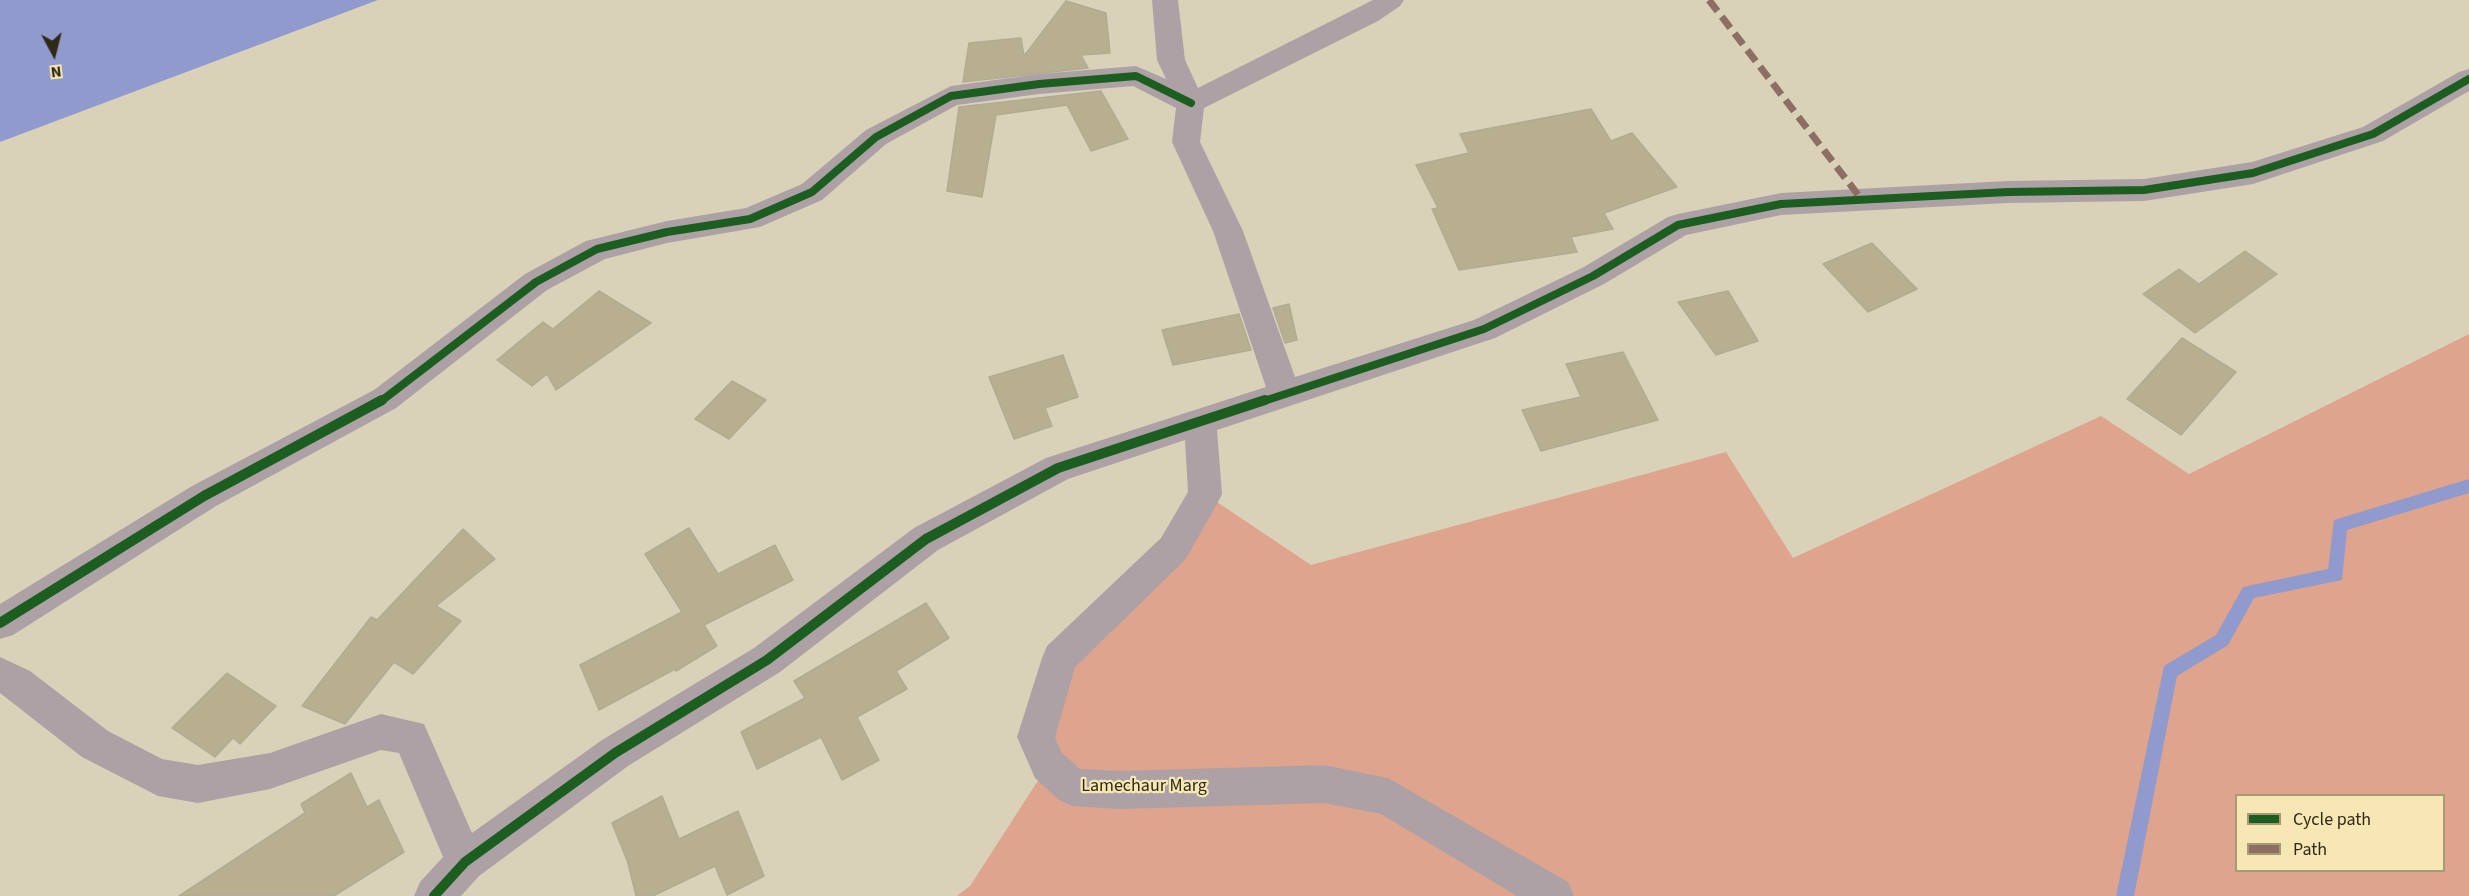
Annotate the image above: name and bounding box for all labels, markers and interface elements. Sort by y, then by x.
north arrow [24,24,84,84]
text: N [50,60,63,83]
street label: Lamechaur Marg [1081,776,1207,798]
legend [2235,794,2445,872]
text: Cycle path [2293,807,2371,832]
text: Path [2293,837,2327,862]

